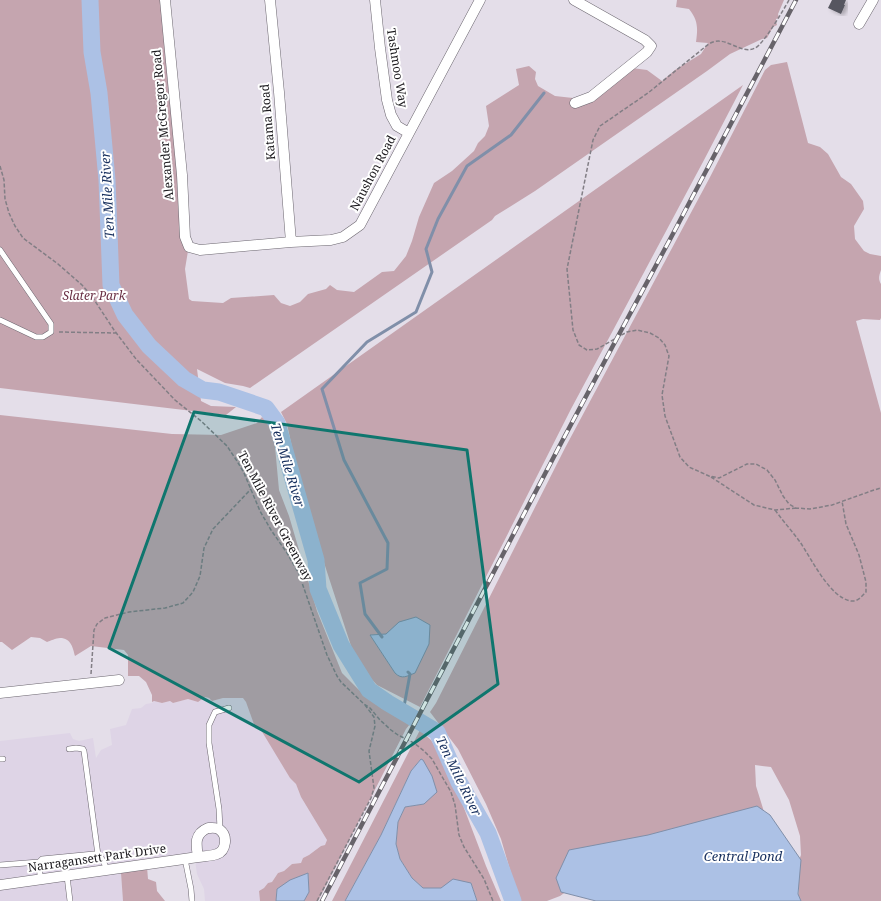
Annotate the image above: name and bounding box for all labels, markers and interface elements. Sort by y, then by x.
street label: Tashmoo Way [383,27,412,109]
street label: Alexander McGregor Road [147,48,178,201]
street label: Katama Road [256,83,279,161]
street label: Naushon Road [346,131,400,214]
water label: Ten Mile River [96,150,118,239]
park label: Slater Park [62,287,127,304]
water label: Ten Mile River [267,421,310,510]
street label: Ten Mile River Greenway [234,448,317,584]
water label: Ten Mile River [432,733,487,820]
street label: Narragansett Park Drive [27,839,167,876]
water label: Central Pond [704,847,783,865]

